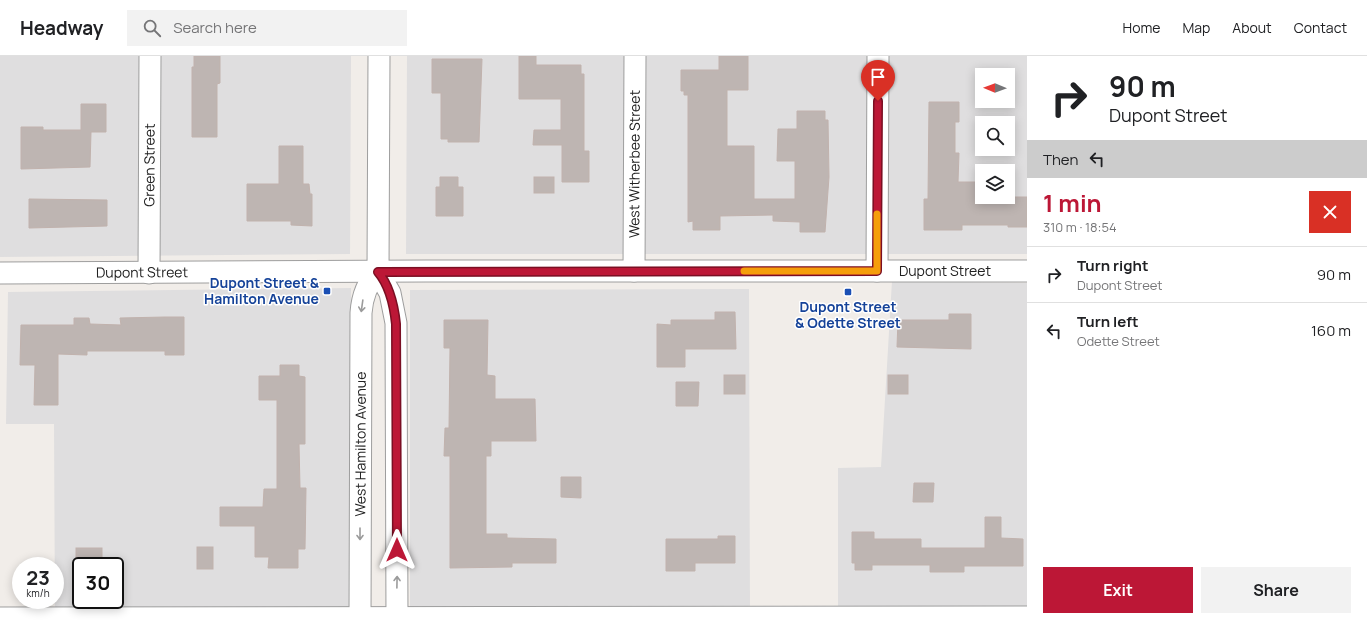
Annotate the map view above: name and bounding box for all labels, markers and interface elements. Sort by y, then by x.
search box [127,10,407,46]
text: Headway [20,15,103,41]
icon: search [141,17,163,39]
text: Search here [173,17,257,38]
text: Home [1123,18,1160,37]
text: Map [1182,18,1210,37]
text: About [1232,18,1272,37]
text: Contact [1294,18,1347,37]
pin [861,60,895,101]
icon: arrive [867,66,889,88]
text: 90 m [1109,67,1176,105]
north arrow [975,68,1015,108]
map controls [975,68,1015,204]
icon: right [1043,72,1095,124]
street label: West Witherbee Street [624,89,644,238]
text: Dupont Street [1109,103,1227,127]
button: search [975,116,1015,156]
street label: Green Street [139,123,159,207]
icon: left [1086,148,1108,170]
text: Then [1043,149,1078,170]
button: layers [975,164,1015,204]
text: 1 min [1043,186,1102,219]
button: close [1309,191,1351,233]
text: 310 m · 18:54 [1043,218,1117,236]
text: Turn right [1077,255,1148,276]
street label: Dupont Street [899,261,991,280]
street label: Dupont Street [96,262,189,282]
icon: right [1043,264,1065,286]
text: 90 m [1317,264,1351,285]
place label: Dupont Street & Hamilton Avenue [204,273,320,308]
text: Dupont Street [1077,276,1163,294]
marker: Dupont Street & Hamilton Avenue [322,286,332,296]
marker: Dupont Street & Odette Street [843,287,853,297]
place label: Dupont Street & Odette Street [795,297,901,332]
one-way arrow [358,299,366,312]
text: Turn left [1077,311,1139,332]
icon: left [1043,320,1065,342]
text: 160 m [1311,320,1351,341]
text: Odette Street [1077,332,1160,350]
street label: West Hamilton Avenue [350,372,370,516]
one-way arrow [356,527,364,540]
position arrow [376,529,418,571]
speed limit sign: 30 [72,557,124,609]
text: 23 [26,564,50,591]
button: Exit [1043,567,1193,613]
button: Share [1201,567,1351,613]
one-way arrow [393,576,401,589]
text: km/h [26,586,50,600]

